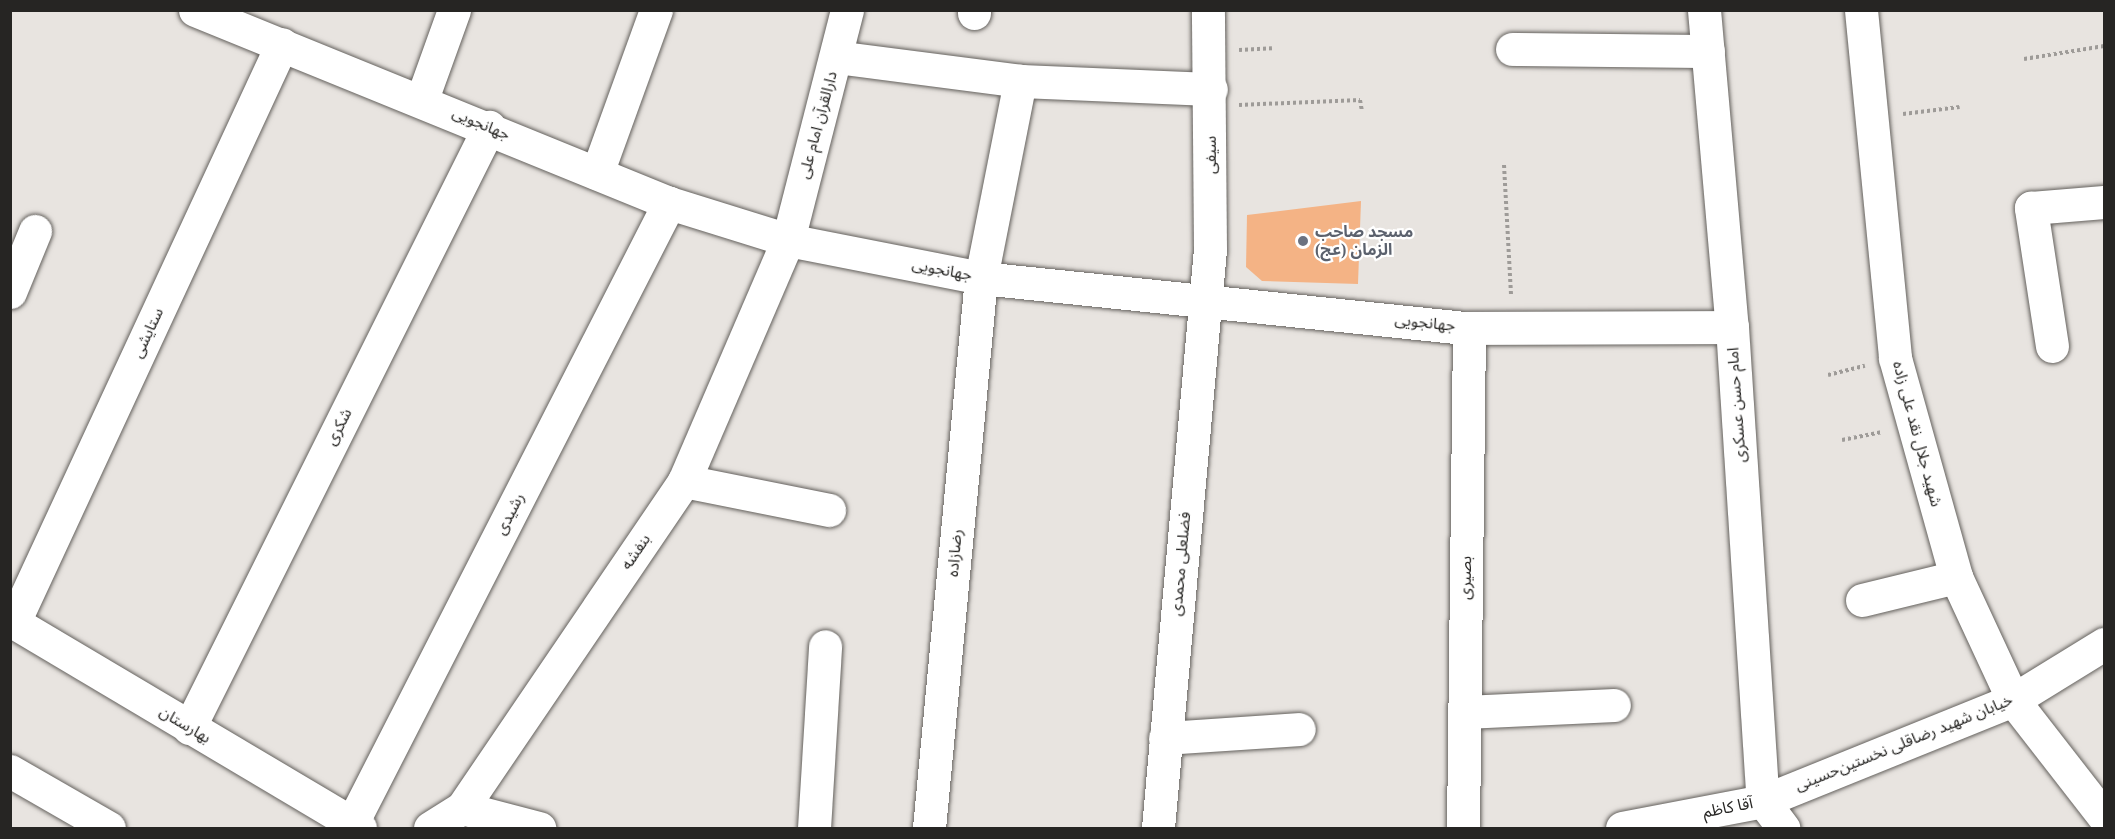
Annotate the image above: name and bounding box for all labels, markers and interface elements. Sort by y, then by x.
street label: دارالقرآن امام علی [794,69,842,181]
street label: جهانجویی [449,103,513,145]
street label: سیفی [1201,136,1221,174]
place label: مسجد صاحب الزمان (عج) [1315,222,1413,260]
marker: مسجد صاحب الزمان (عج) [1296,234,1310,248]
street label: جهانجویی [910,255,974,285]
street label: ستایشی [128,305,168,361]
street label: جهانجویی [1394,310,1456,336]
street label: امام حسن عسکری [1723,347,1751,463]
street label: شهید جلال نقد علی زاده [1888,359,1946,509]
street label: شکری [322,405,356,449]
street label: رشیدی [491,490,529,538]
street label: فضلعلی محمدی [1167,511,1195,617]
street label: رضازاده [943,528,967,578]
street label: بنفشه [617,530,655,574]
street label: بصیری [1456,556,1476,600]
street label: خیابان شهید رضاقلی نخستین‌حسینی [1792,690,2016,796]
street label: بهارستان [156,702,214,748]
street label: آقا کاظم [1701,794,1755,822]

